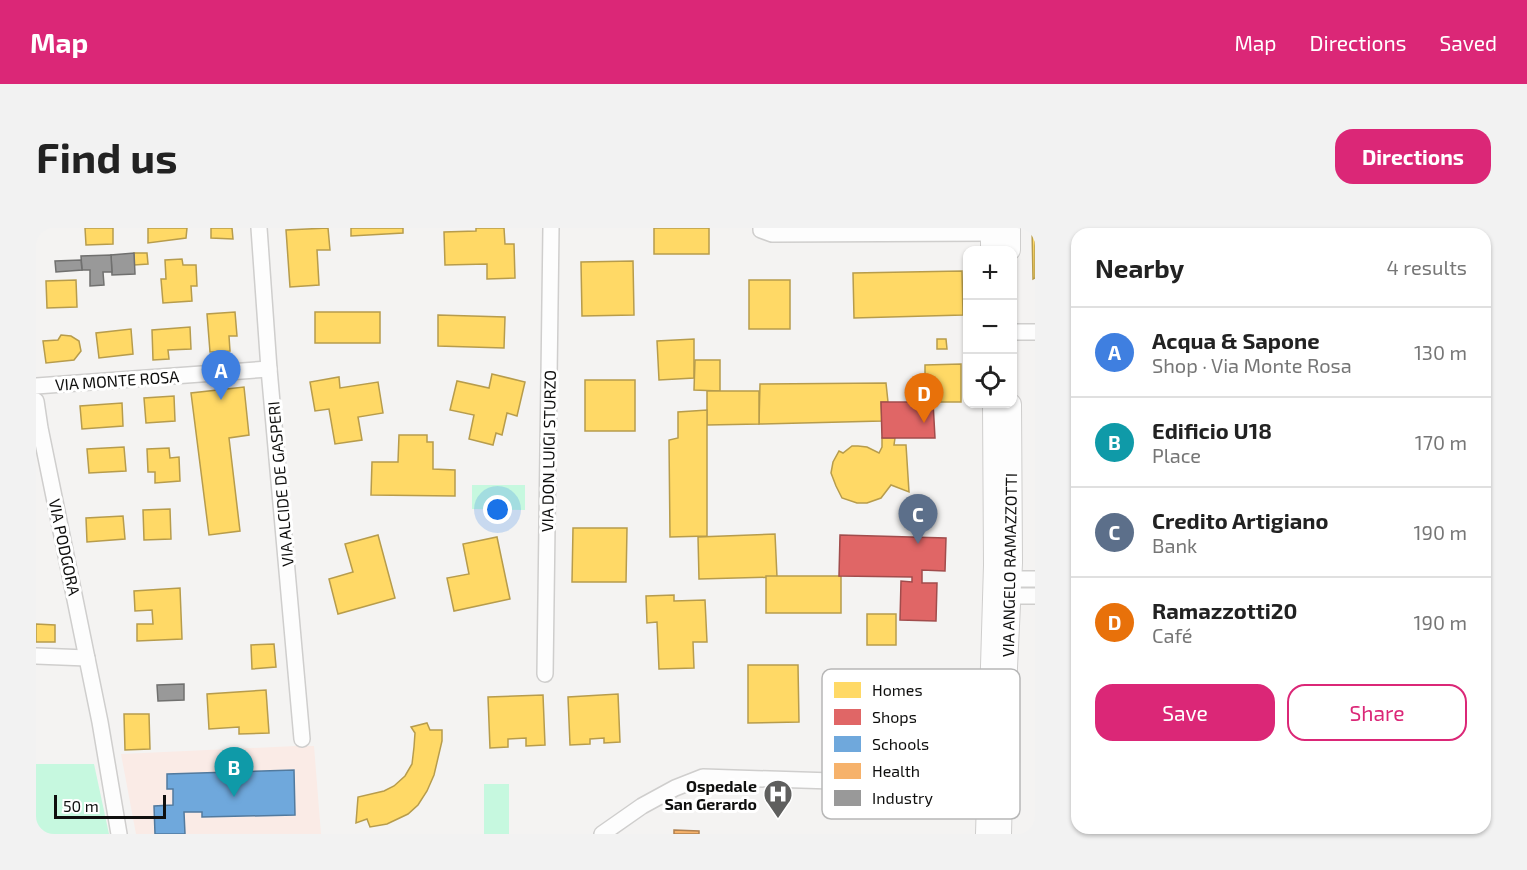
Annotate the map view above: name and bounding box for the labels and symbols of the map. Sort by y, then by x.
pin: A [202,350,240,400]
street label: VIA MONTE ROSA [54,366,180,394]
street label: VIA DON LUIGI STURZO [537,370,559,532]
pin: D [904,374,944,423]
street label: VIA ALCIDE DE GASPERI [263,401,297,567]
street label: VIA ANGELO RAMAZZOTTI [998,473,1020,657]
pin: C [898,494,938,544]
your location [483,495,512,524]
street label: VIA PODGORA [45,497,85,597]
legend [822,669,1020,819]
text: Homes [872,680,923,699]
text: Shops [872,707,917,726]
text: Schools [872,734,929,753]
pin: B [214,748,254,797]
text: Health [872,761,920,780]
place label: Ospedale San Gerardo [664,776,757,813]
hospital icon: Ospedale San Gerardo [762,778,794,820]
text: Industry [872,788,933,807]
scale bar [54,792,166,820]

